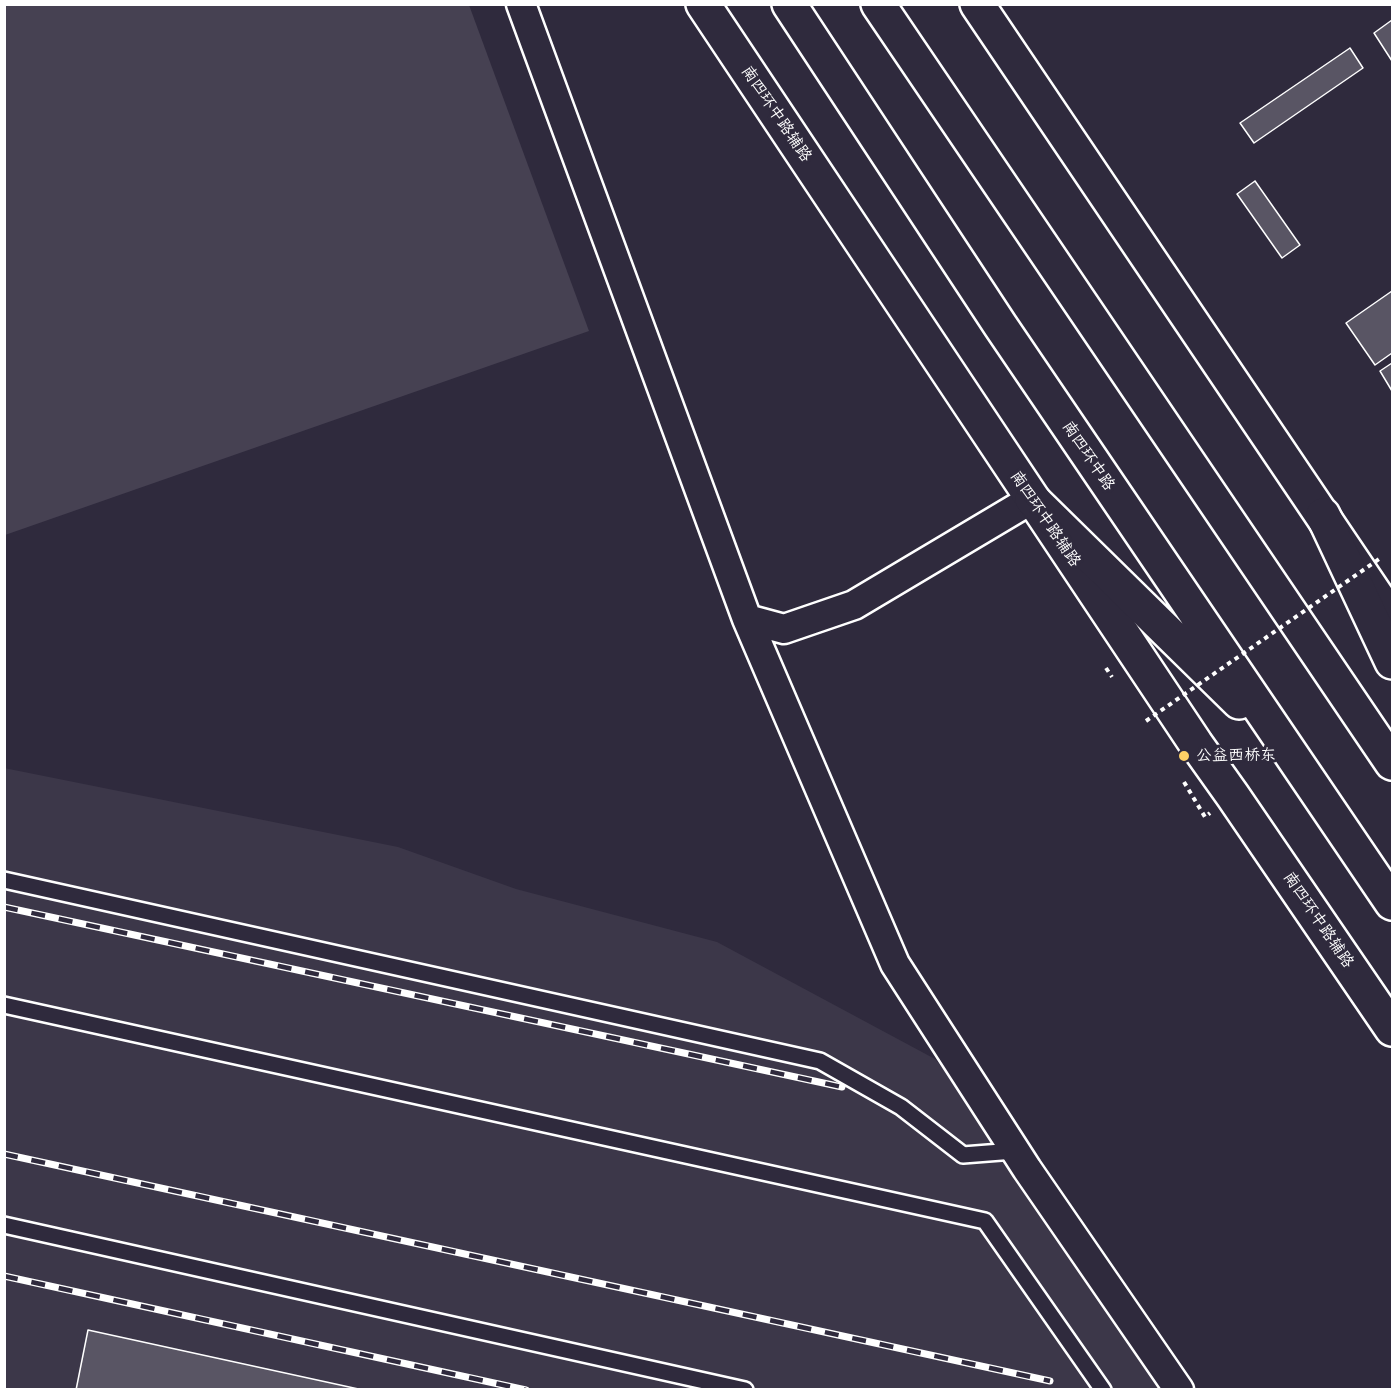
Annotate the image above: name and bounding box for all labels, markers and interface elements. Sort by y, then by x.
street label: 南四环中路辅路 [737,62,815,166]
street label: 南四环中路 [1058,417,1118,495]
street label: 南四环中路辅路 [1006,467,1084,571]
place label: 公益西桥东 [1196,746,1276,766]
marker: 公益西桥东 [1177,749,1191,763]
street label: 南四环中路辅路 [1279,868,1357,972]

